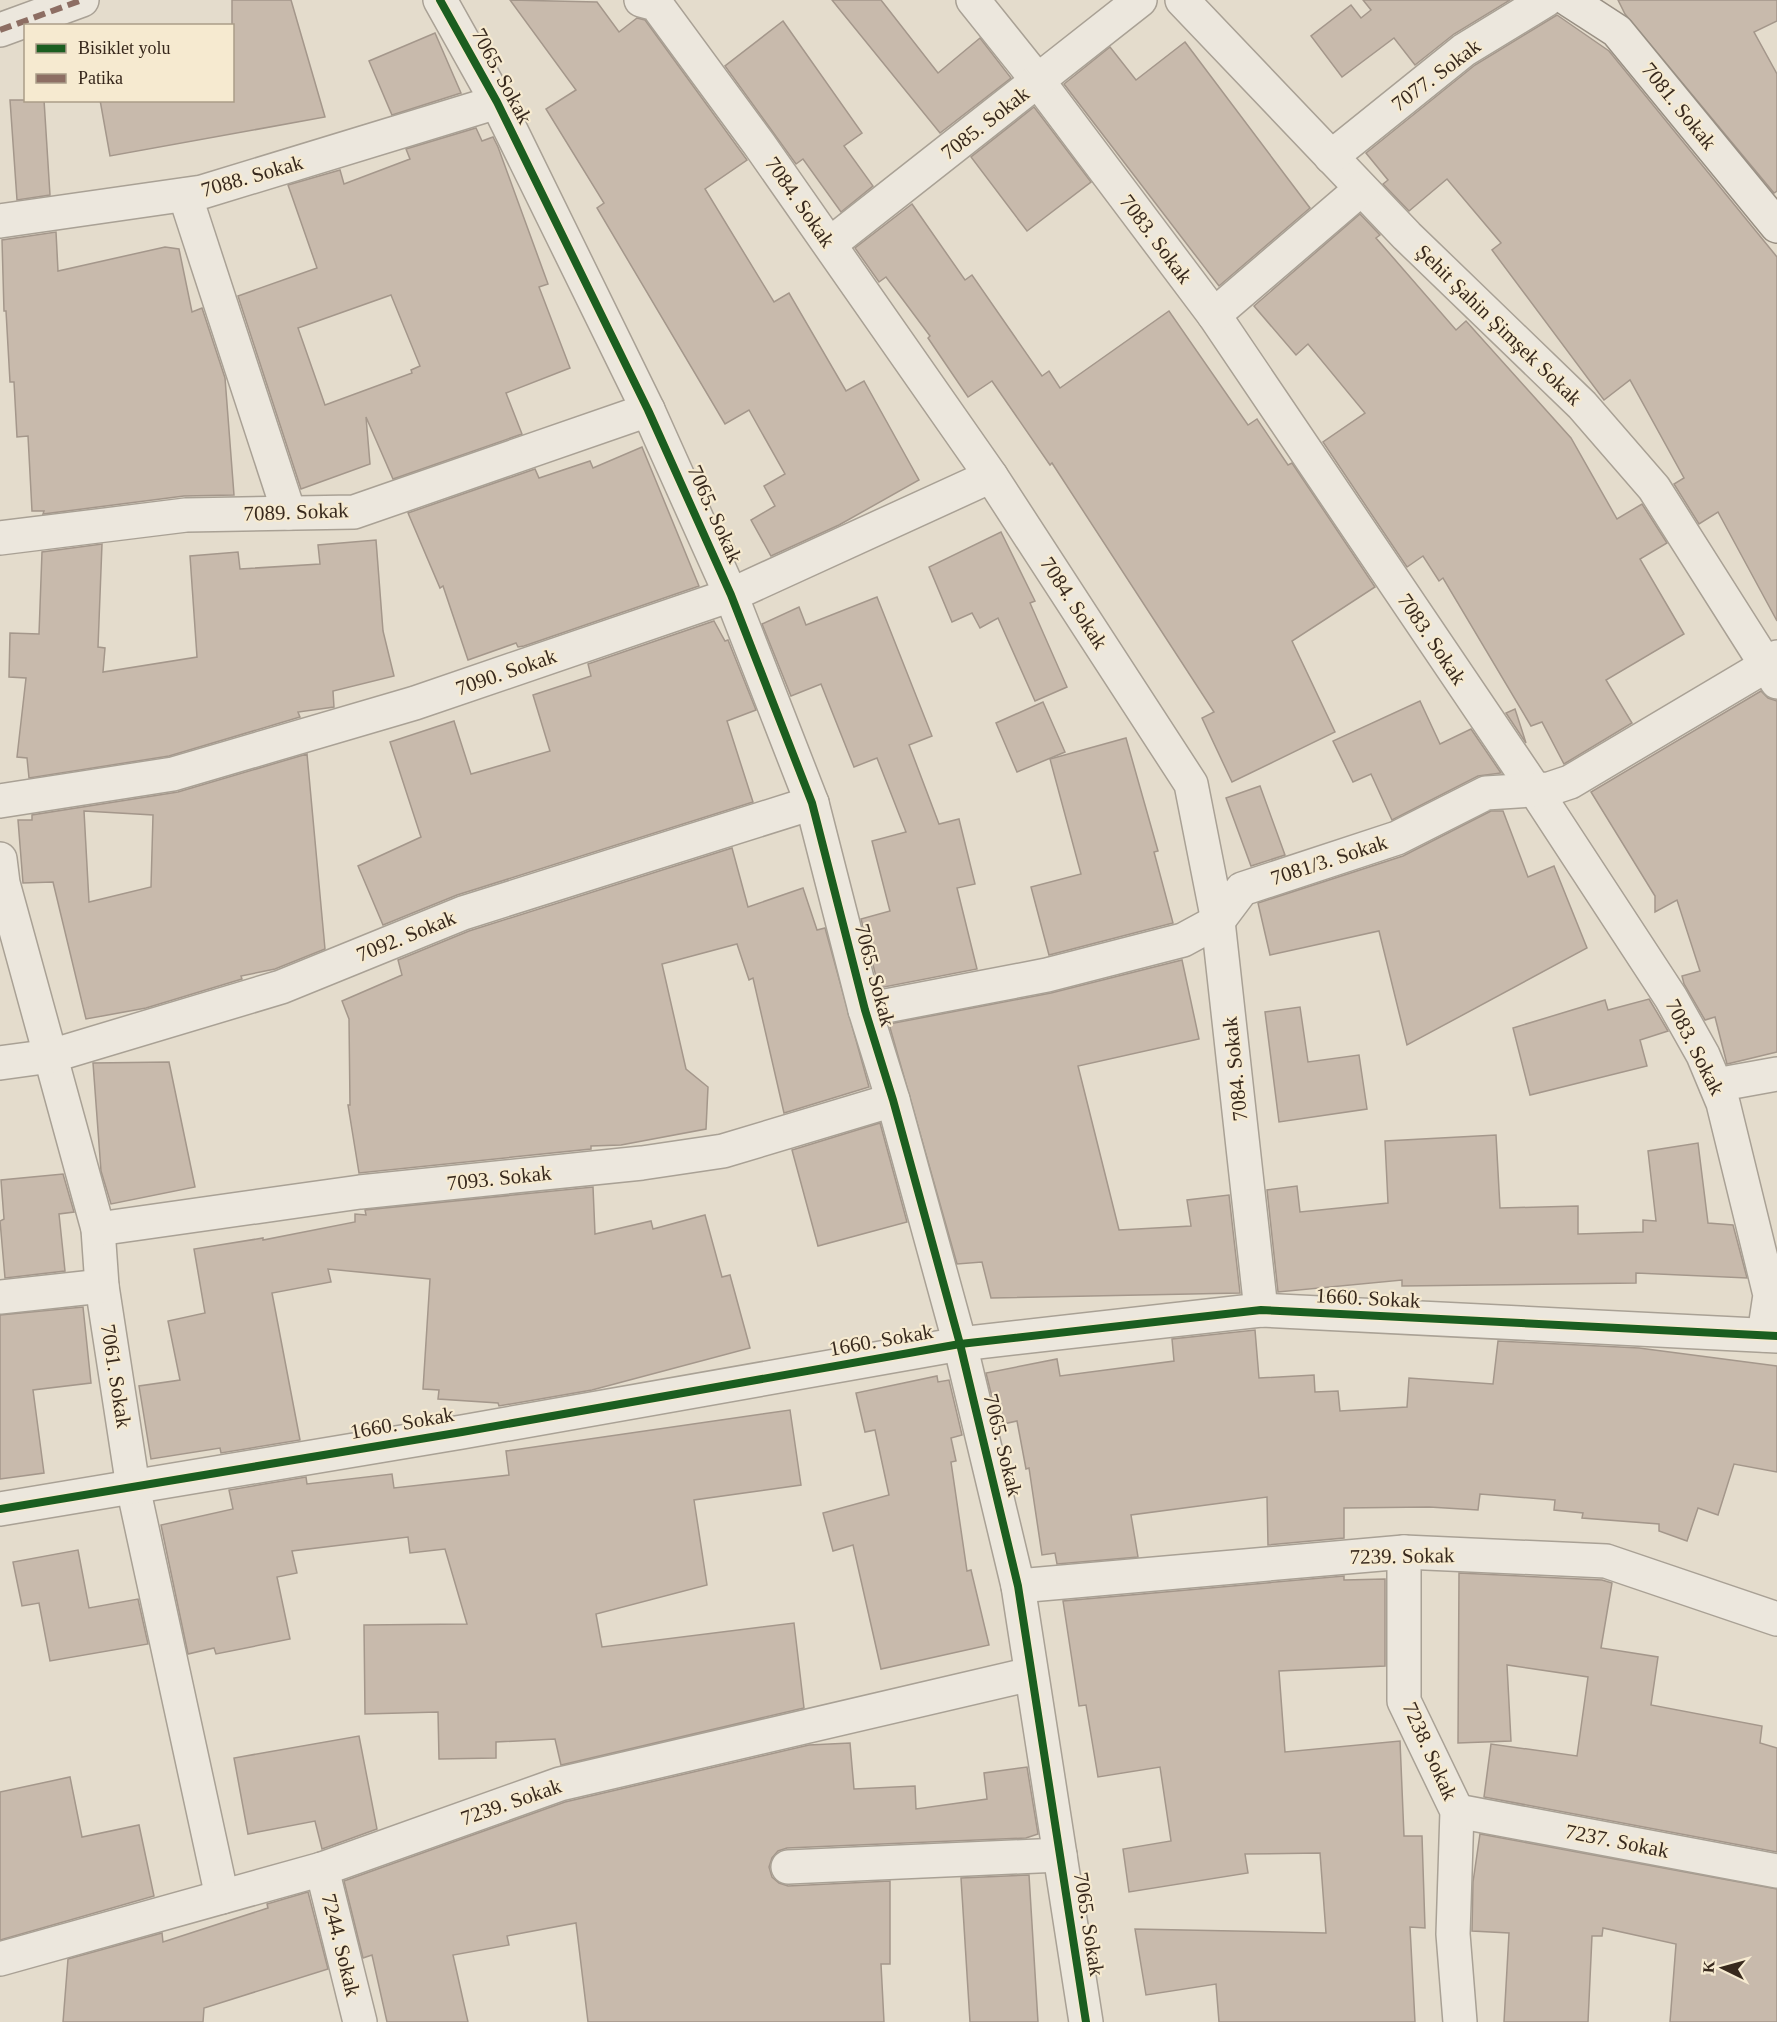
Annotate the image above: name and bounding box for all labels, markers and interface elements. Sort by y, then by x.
legend [24,24,234,102]
street label: 7065. Sokak [467,24,537,128]
street label: 7077. Sokak [1387,34,1486,116]
text: Bisiklet yolu [78,38,171,58]
street label: 7081. Sokak [1637,58,1722,155]
text: Patika [78,68,123,88]
street label: 7085. Sokak [936,81,1034,165]
street label: 7088. Sokak [198,150,306,202]
street label: 7084. Sokak [760,152,840,252]
street label: 7083. Sokak [1115,190,1197,289]
street label: Şehit Şahin Şimşek Sokak [1411,240,1587,411]
street label: 7065. Sokak [683,461,748,567]
street label: 7089. Sokak [243,498,349,526]
street label: 7084. Sokak [1035,552,1113,654]
street label: 7083. Sokak [1393,589,1472,690]
street label: 7090. Sokak [452,643,560,700]
street label: 7081/3. Sokak [1268,830,1391,890]
street label: 7092. Sokak [353,905,460,967]
street label: 7065. Sokak [850,921,900,1029]
street label: 7083. Sokak [1660,995,1730,1100]
street label: 7084. Sokak [1218,1015,1252,1122]
street label: 7093. Sokak [446,1161,553,1195]
street label: 1660. Sokak [1315,1283,1422,1313]
street label: 1660. Sokak [827,1319,935,1361]
street label: 7061. Sokak [96,1322,136,1430]
street label: 7065. Sokak [979,1391,1027,1499]
street label: 1660. Sokak [348,1402,456,1444]
street label: 7239. Sokak [1349,1543,1455,1569]
street label: 7238. Sokak [1398,1698,1463,1804]
street label: 7239. Sokak [457,1773,565,1830]
street label: 7237. Sokak [1563,1819,1671,1863]
street label: 7065. Sokak [1069,1870,1109,1978]
street label: 7244. Sokak [317,1891,365,1999]
north arrow [1693,1938,1753,1998]
text: K [1700,1959,1718,1974]

